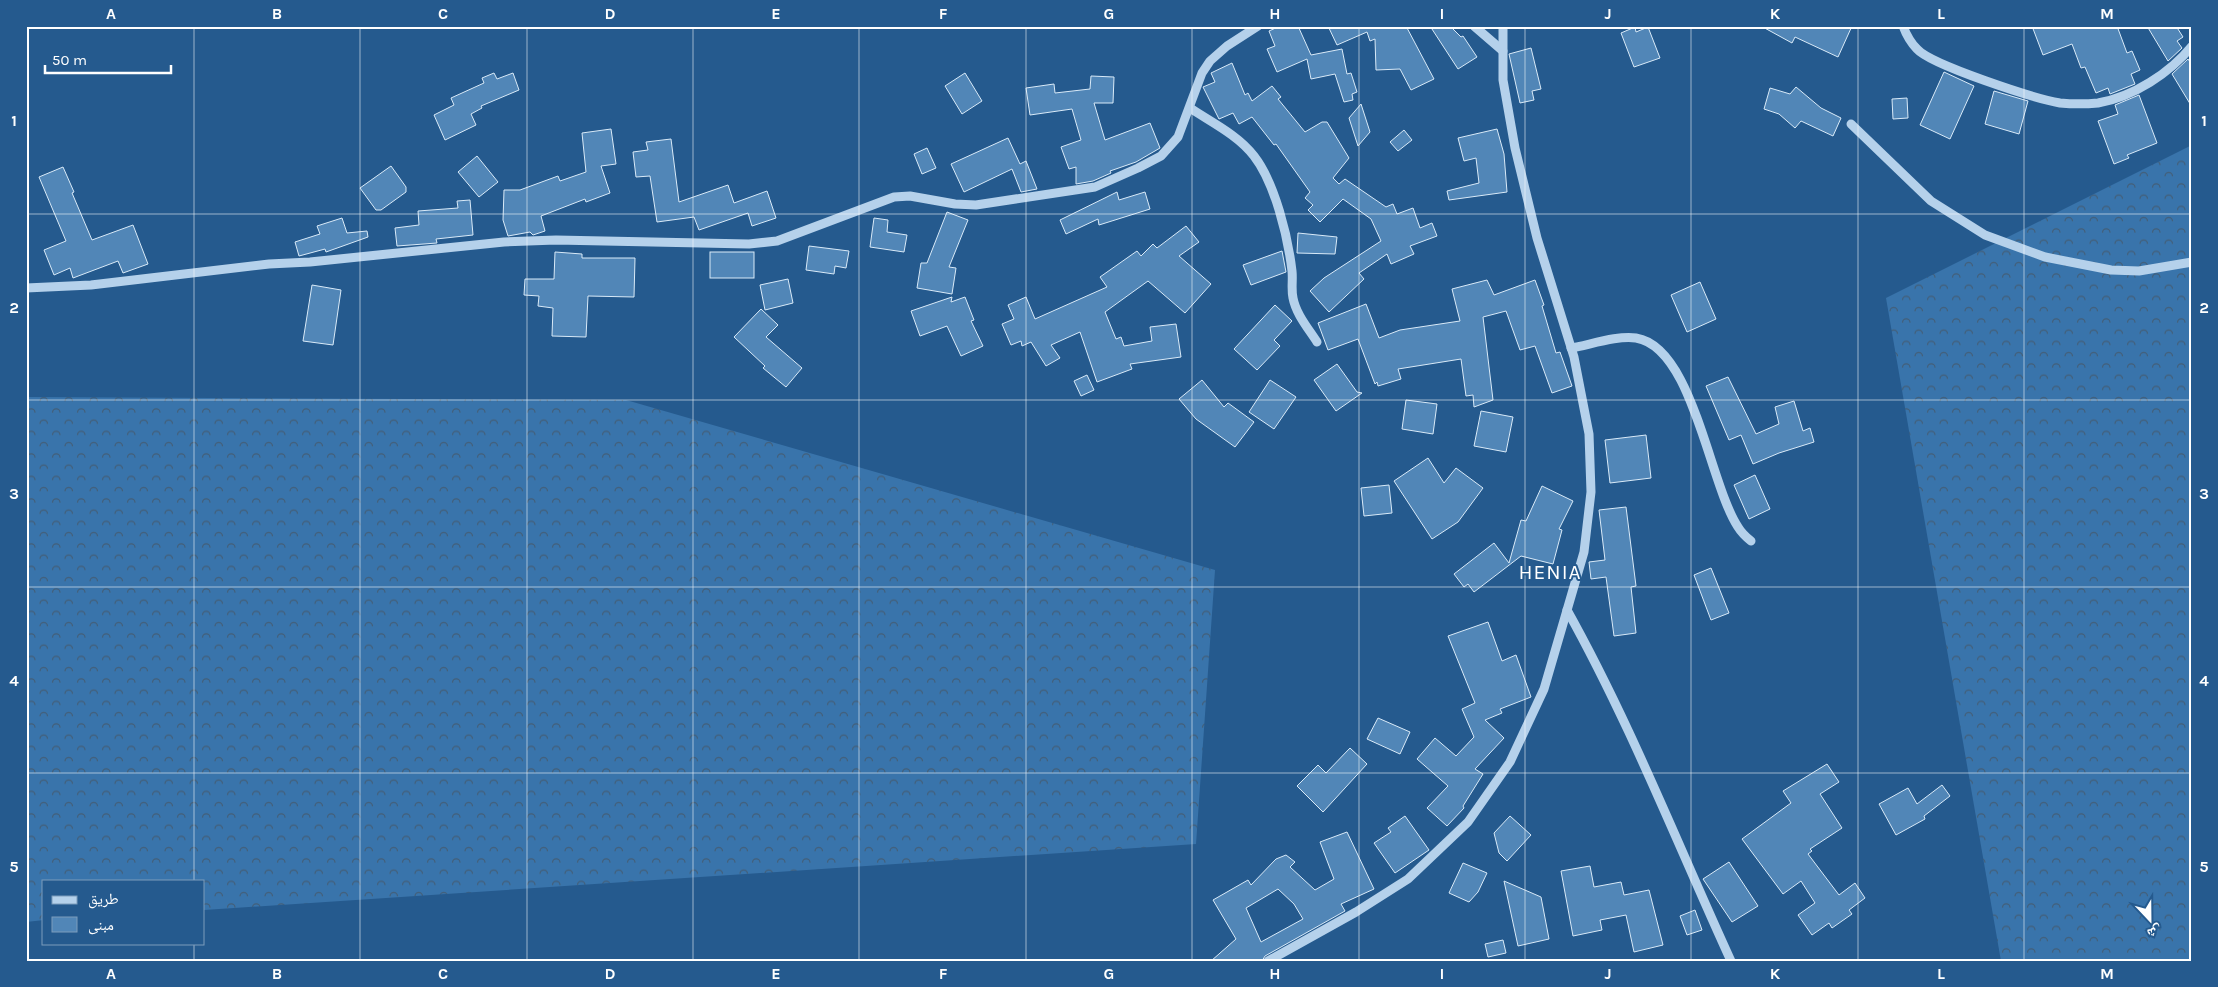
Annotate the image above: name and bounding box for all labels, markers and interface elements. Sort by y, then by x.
text: A [106,4,116,23]
text: B [272,4,282,23]
text: C [438,4,448,23]
text: D [605,4,616,23]
text: E [771,4,781,23]
text: F [939,4,948,23]
text: G [1104,4,1114,23]
text: H [1269,4,1281,23]
text: I [1440,4,1444,23]
text: J [1604,4,1612,23]
text: K [1770,4,1781,23]
text: L [1937,4,1945,23]
text: M [2100,4,2114,23]
scale bar [45,42,171,74]
text: 50 m [52,51,87,69]
text: 1 [11,111,17,130]
text: 1 [2201,111,2207,130]
text: 2 [9,298,19,317]
text: 2 [2199,298,2209,317]
text: 3 [9,484,19,503]
text: 3 [2199,484,2209,503]
district label: HENIA [1518,560,1582,584]
text: 4 [9,671,19,690]
text: 4 [2199,671,2209,690]
text: 5 [9,857,19,876]
text: 5 [2199,857,2209,876]
legend [42,880,205,944]
text: طريق [88,890,119,909]
north arrow [2126,894,2176,944]
text: مبنى [88,916,114,935]
text: ش [2144,921,2165,942]
text: A [106,964,116,983]
text: B [272,964,282,983]
text: C [438,964,448,983]
text: D [605,964,616,983]
text: E [771,964,781,983]
text: F [939,964,948,983]
text: G [1104,964,1114,983]
text: H [1269,964,1281,983]
text: I [1440,964,1444,983]
text: J [1604,964,1612,983]
text: K [1770,964,1781,983]
text: L [1937,964,1945,983]
text: M [2100,964,2114,983]

